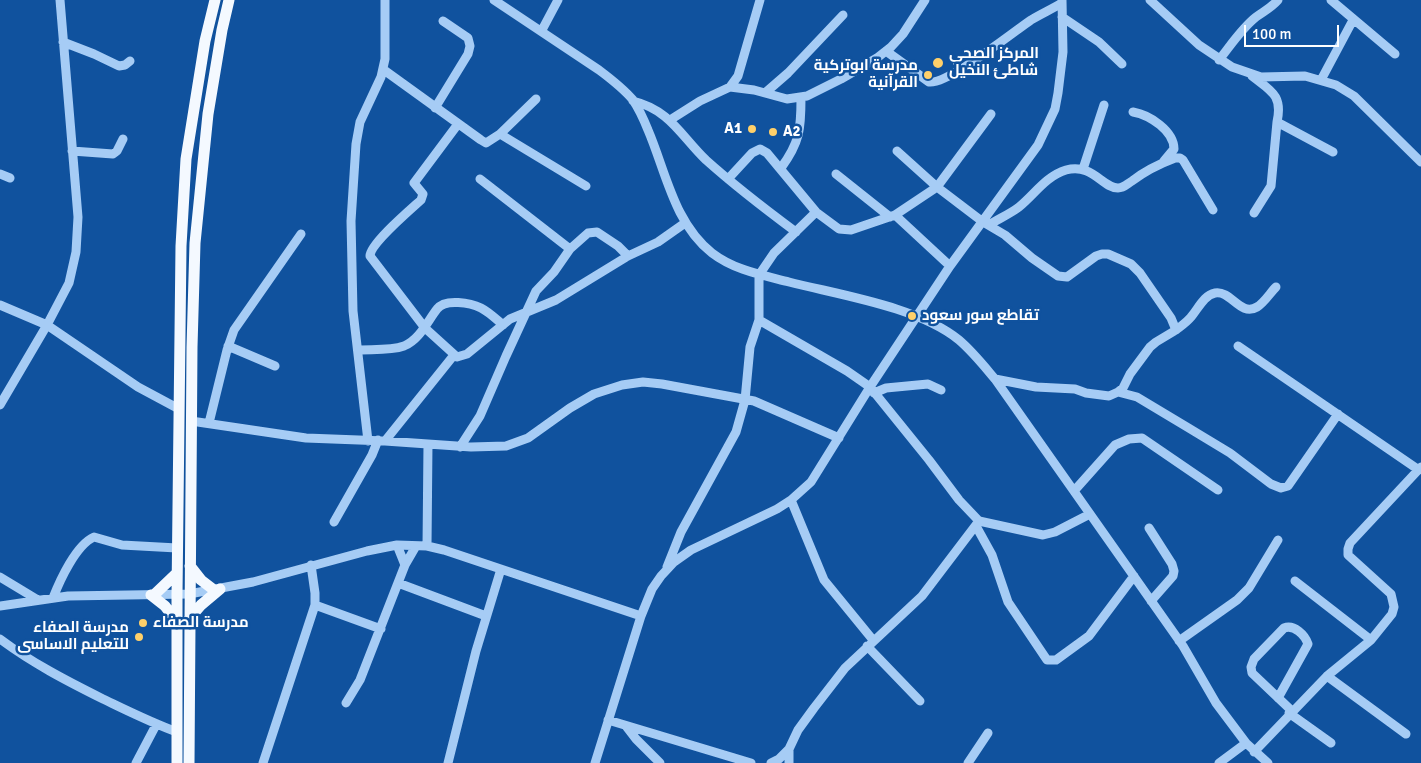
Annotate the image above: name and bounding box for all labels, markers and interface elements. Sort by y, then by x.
scale bar [1246,15,1341,47]
text: 100 m [1252,25,1292,43]
place label: المركز الصحي شاطئ النخيل [949,45,1039,80]
marker: المركز الصحي شاطئ النخيل [931,56,945,70]
place label: مدرسة ابوتركية القرآنية [814,57,918,92]
marker: مدرسة ابوتركية القرآنية [922,69,934,81]
place label: A1 [724,120,742,138]
marker: A1 [746,123,758,135]
place label: A2 [783,123,801,141]
marker: A2 [767,126,779,138]
place label: تقاطع سور سعود [922,307,1039,325]
marker: تقاطع سور سعود [906,310,918,322]
place label: مدرسة الصفاء [153,614,249,632]
marker: مدرسة الصفاء [137,617,149,629]
place label: مدرسة الصفاء للتعليم الاساسى [17,619,129,654]
marker: مدرسة الصفاء للتعليم الاساسى [133,631,145,643]

